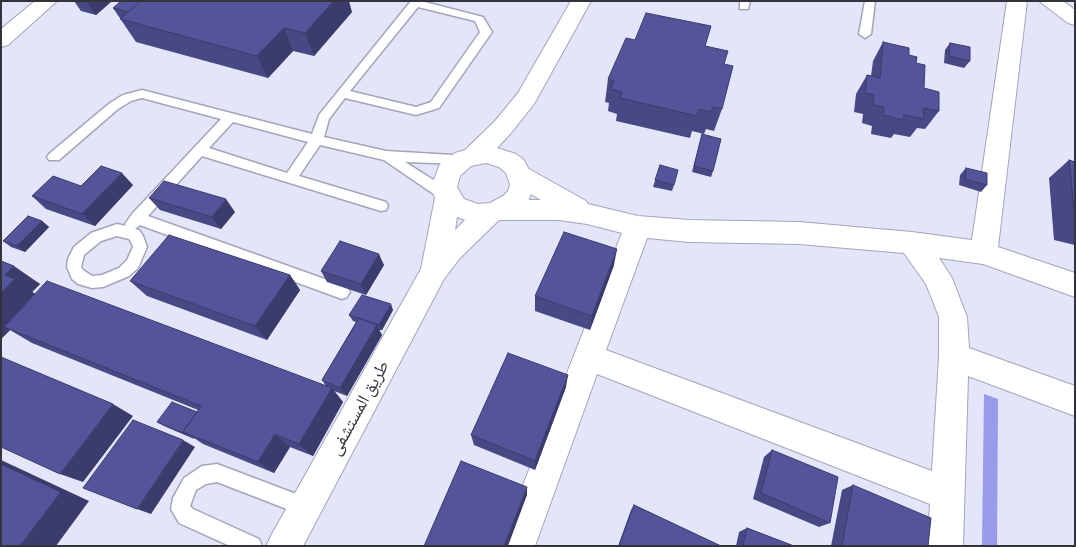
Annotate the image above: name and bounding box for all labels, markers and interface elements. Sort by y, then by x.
street label: طريق المستشفى [324,357,394,459]

